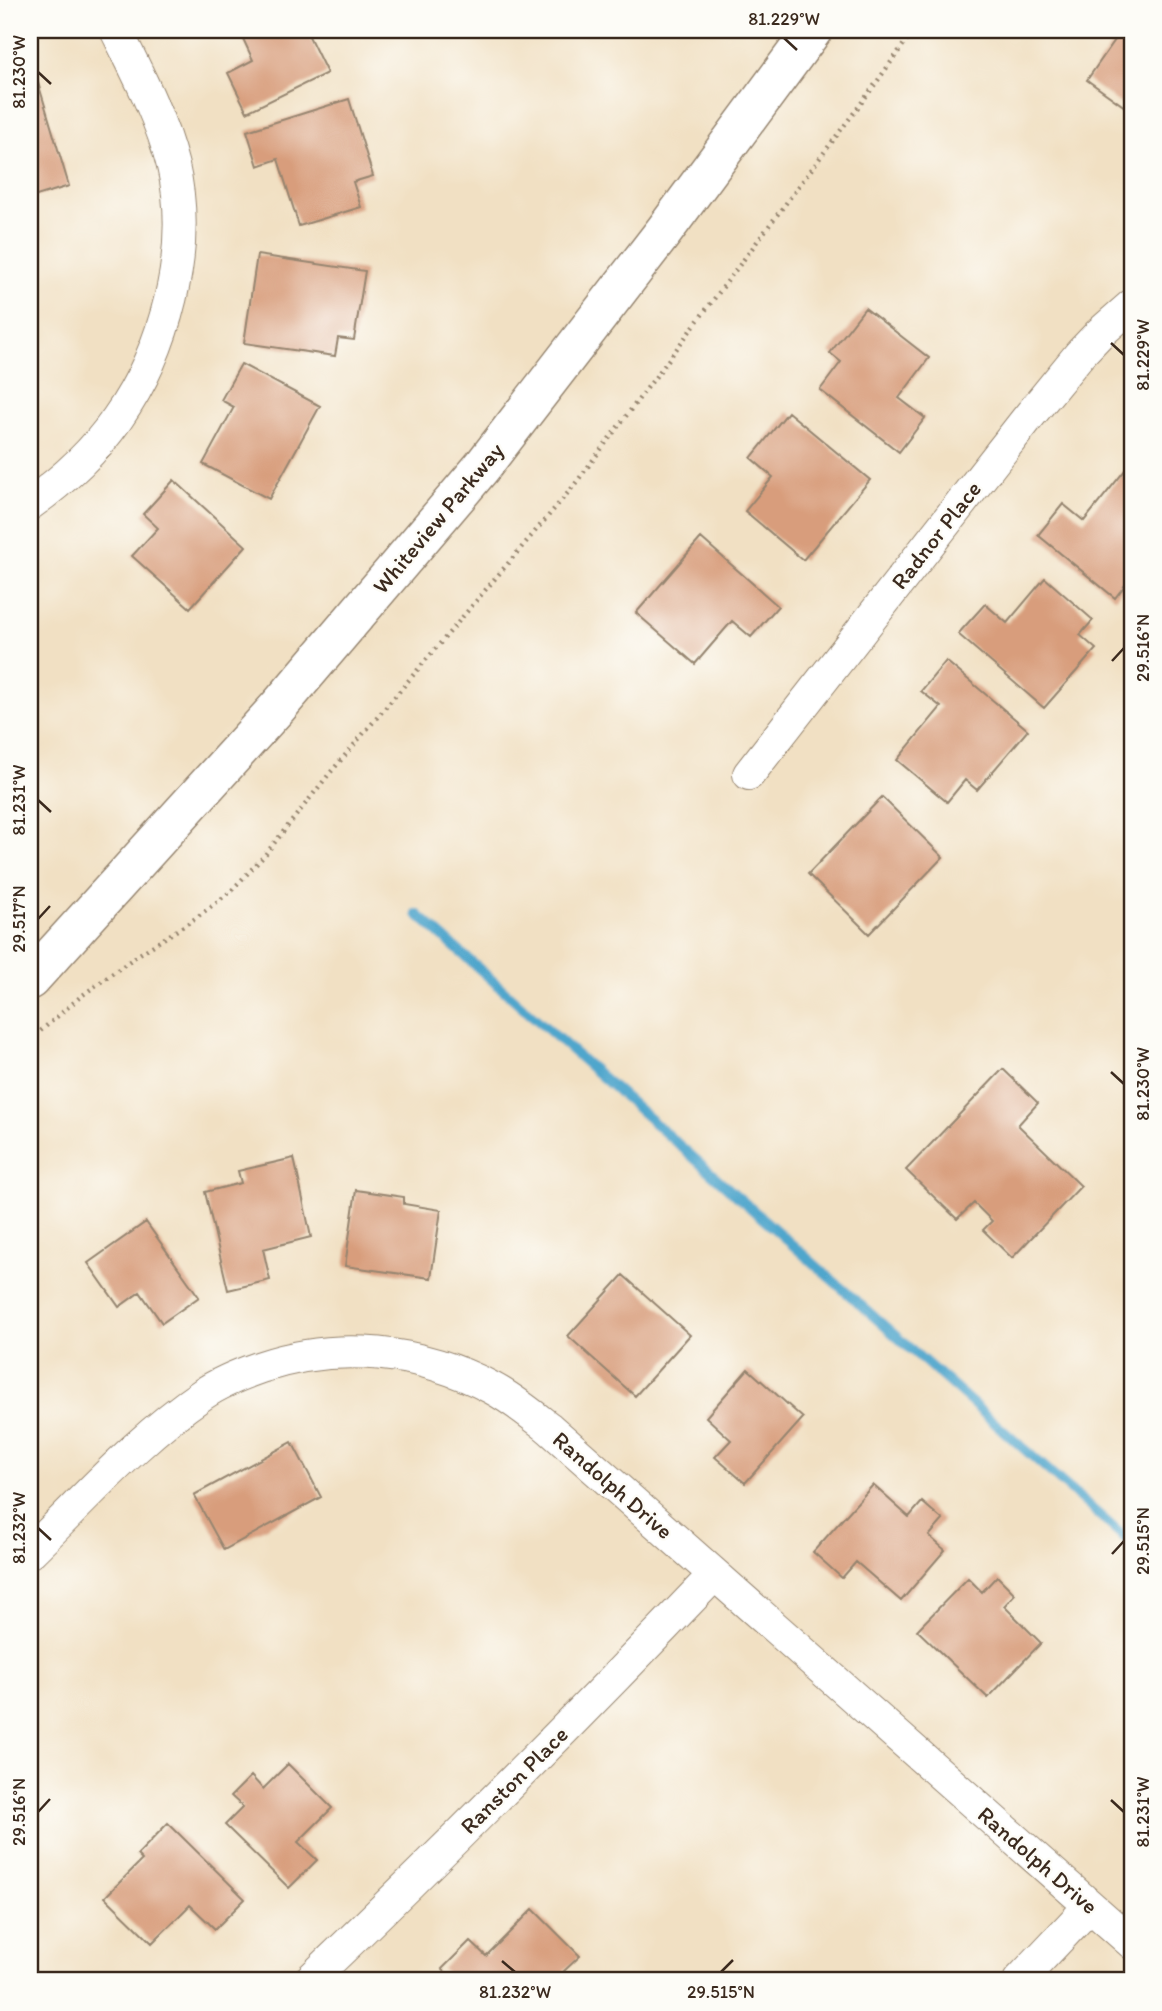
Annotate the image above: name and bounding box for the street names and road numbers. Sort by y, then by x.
street label: Whiteview Parkway [366,436,510,599]
street label: Radnor Place [885,475,987,595]
street label: Randolph Drive [547,1425,679,1545]
street label: Ranston Place [454,1720,574,1840]
street label: Randolph Drive [972,1800,1104,1920]

